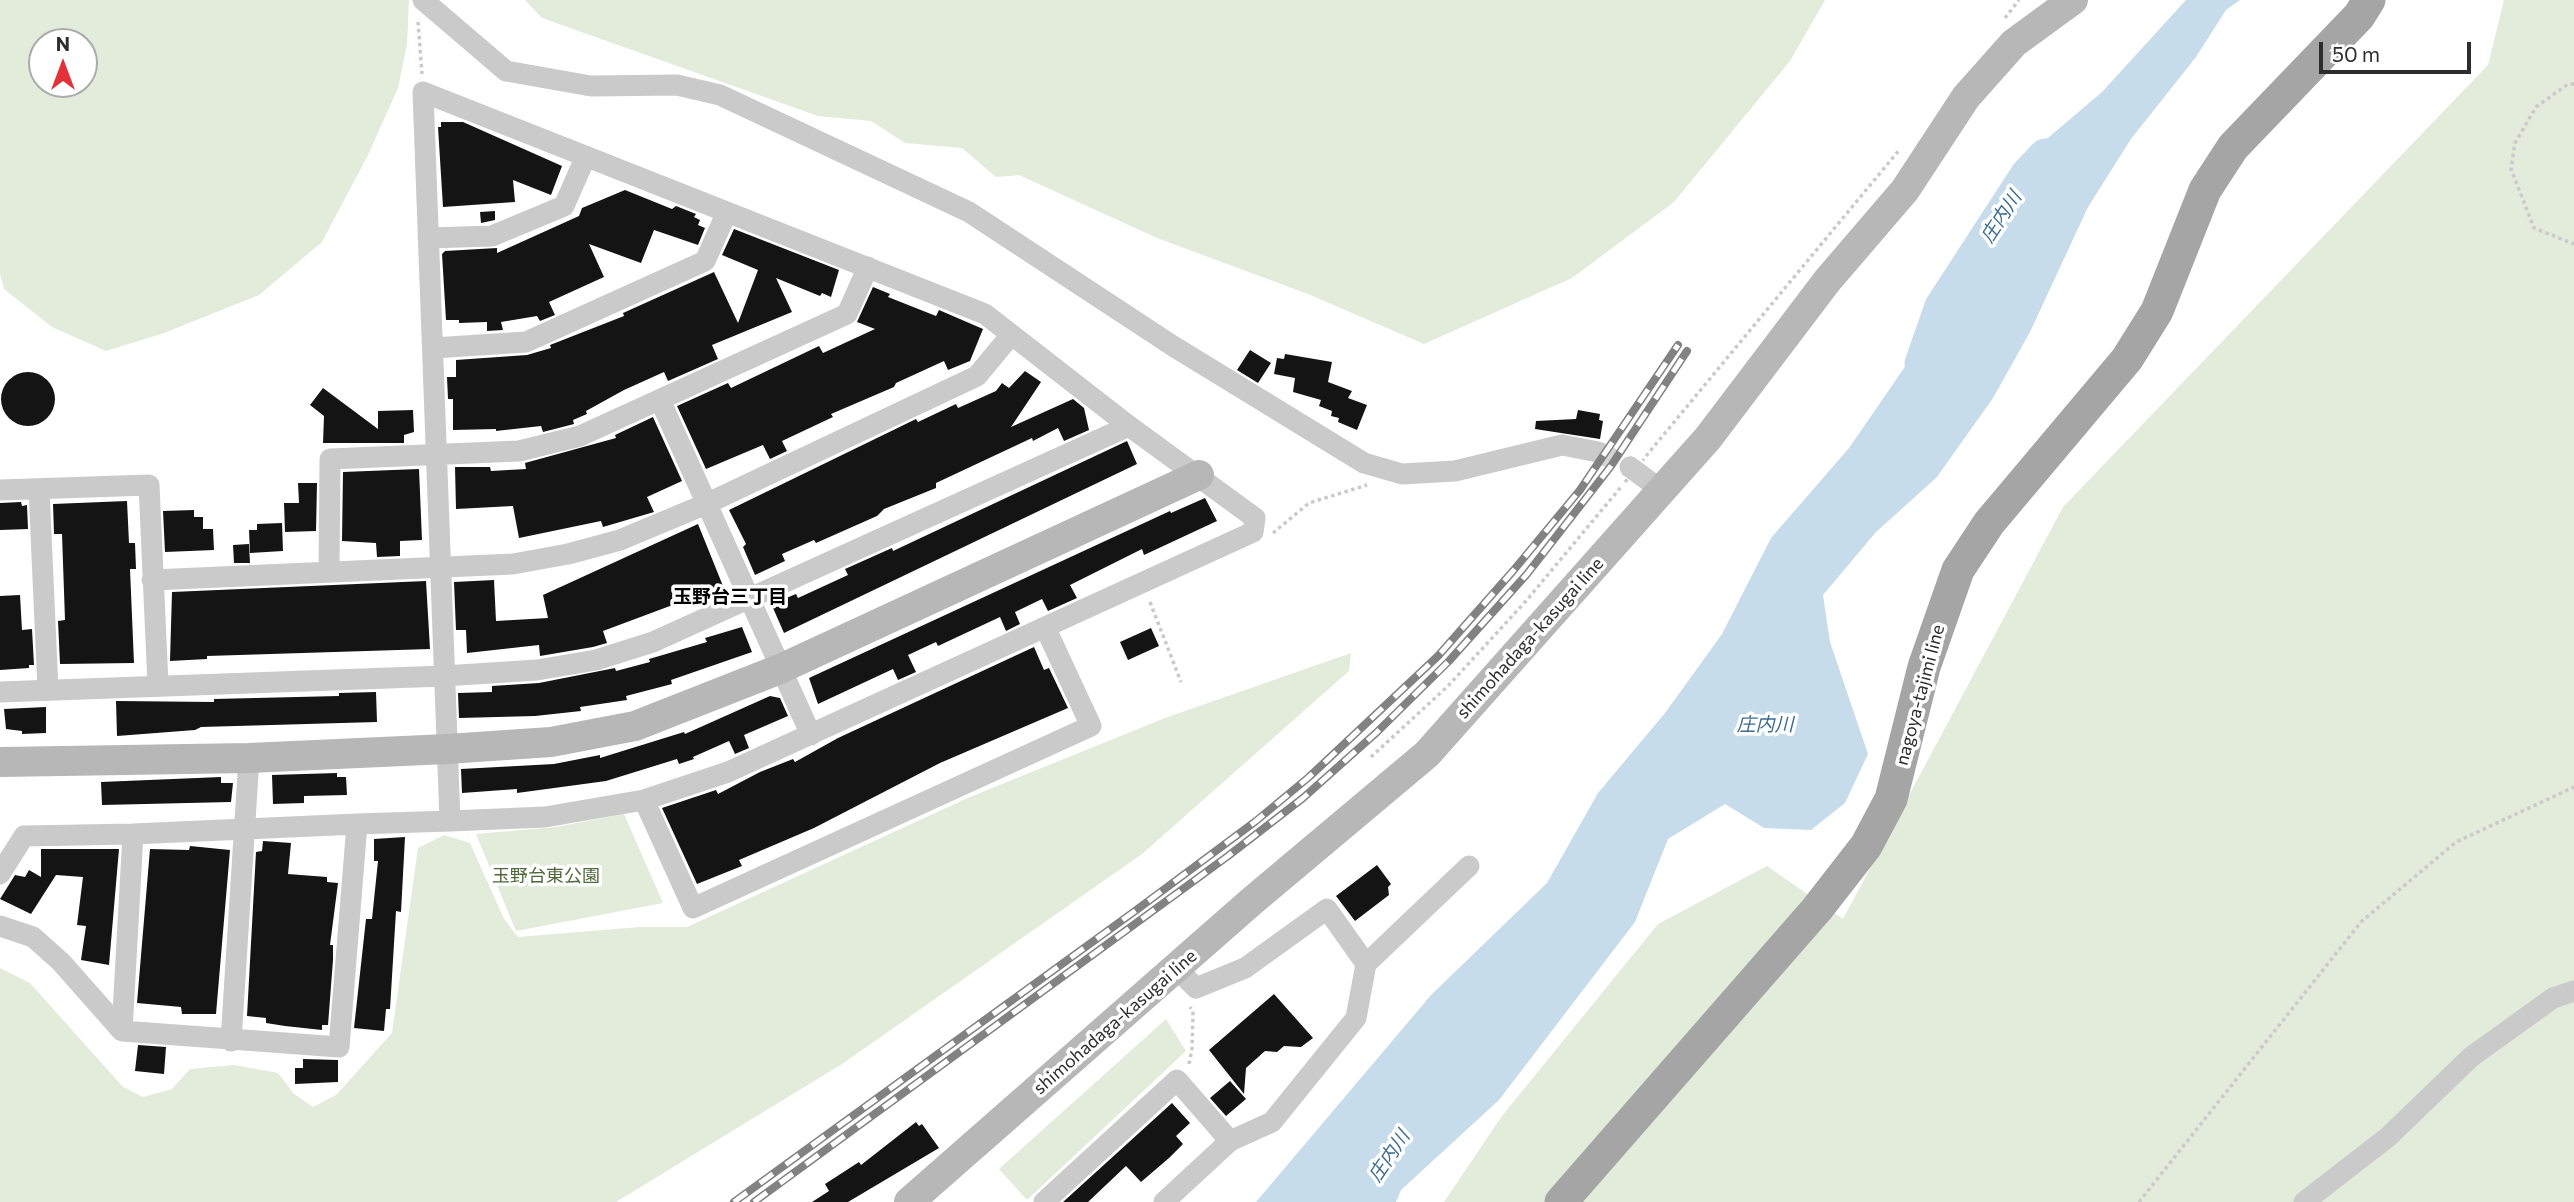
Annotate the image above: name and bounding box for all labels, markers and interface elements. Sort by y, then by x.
north arrow [28,28,98,98]
scale bar [2322,28,2474,72]
text: N [56,32,70,55]
text: 50 m [2332,41,2380,66]
water label: 庄内川 [1976,187,2026,247]
street label: shimohadaga-kasugai line [1452,553,1608,723]
district label: 玉野台三丁目 [673,586,787,608]
street label: nagoya-tajimi line [1891,622,1949,768]
water label: 庄内川 [1737,714,1793,736]
park label: 玉野台東公園 [492,865,600,887]
street label: shimohadaga-kasugai line [1029,945,1201,1099]
water label: 庄内川 [1364,1126,1414,1186]

